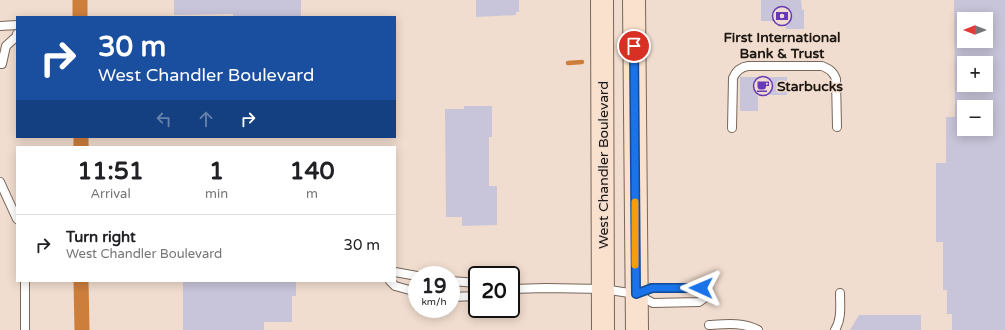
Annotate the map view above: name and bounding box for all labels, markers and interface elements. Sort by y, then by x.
bank icon: First International Bank & Trust [771,5,793,27]
north arrow [957,12,993,48]
map controls [957,12,993,136]
pin [617,29,651,63]
place label: First International Bank & Trust [723,29,841,62]
text: 30 m [98,30,166,64]
icon: right [32,32,84,84]
icon: arrive [623,35,645,57]
button: + [957,56,993,92]
text: West Chandler Boulevard [98,64,314,86]
cafe icon: Starbucks [752,75,774,97]
place label: Starbucks [777,78,843,95]
street label: West Chandler Boulevard [595,81,612,249]
button: − [957,100,993,136]
icon: left [153,108,175,130]
icon: ahead [195,108,217,130]
icon: right [237,108,259,130]
text: 11:51 [77,157,144,186]
text: 1 [209,157,224,186]
text: 140 [289,157,335,186]
text: Arrival [90,186,131,202]
text: min [205,186,228,202]
text: m [306,186,318,202]
text: Turn right [66,228,136,246]
icon: right [32,234,54,256]
text: 30 m [343,236,380,254]
text: West Chandler Boulevard [66,246,222,262]
speed limit sign: 20 [468,266,520,318]
position arrow [680,267,722,309]
text: 19 [421,275,447,299]
text: km/h [421,296,447,308]

